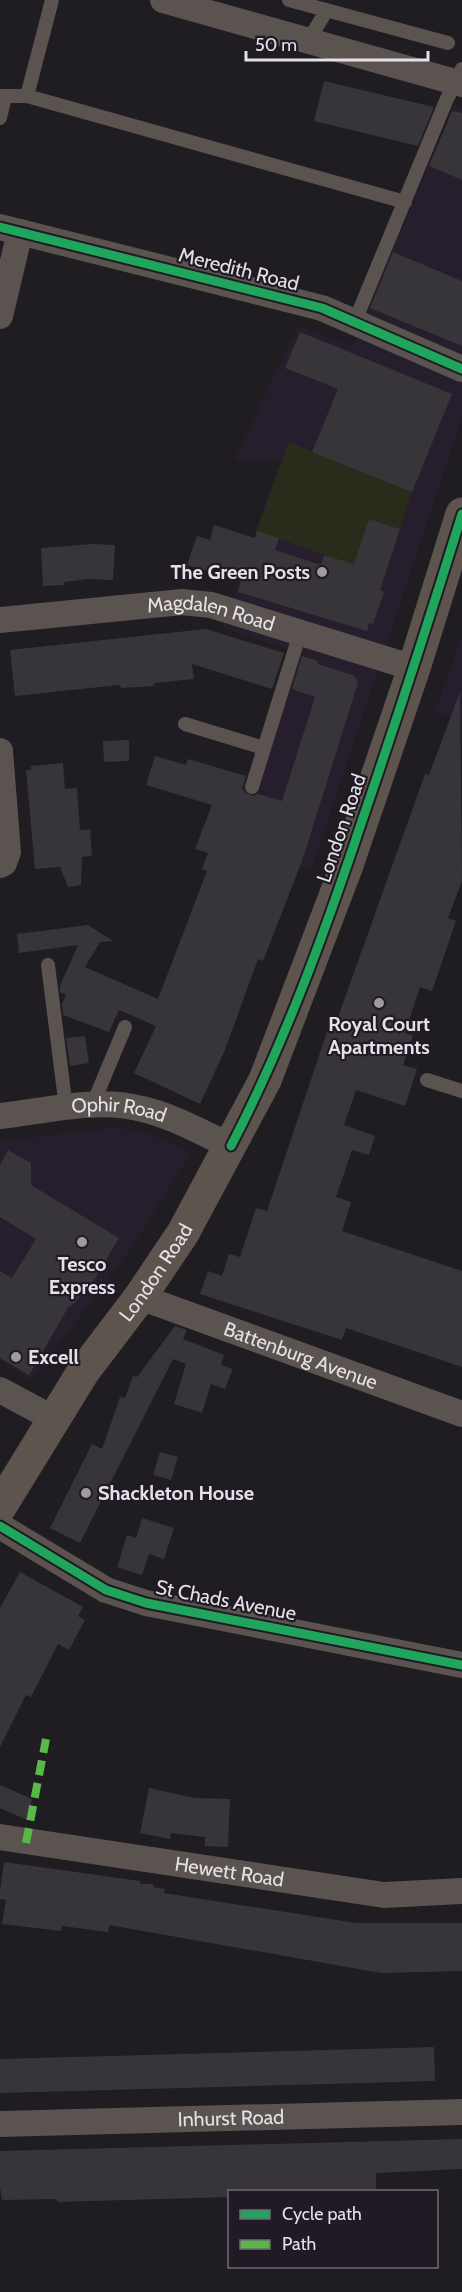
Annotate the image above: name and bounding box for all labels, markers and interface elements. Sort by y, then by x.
scale bar [246,24,428,62]
text: 50 m [255,34,297,56]
street label: Meredith Road [176,242,302,296]
place label: The Green Posts [171,560,310,584]
marker: The Green Posts [315,565,329,579]
street label: Magdalen Road [146,590,278,636]
street label: London Road [311,771,371,885]
marker: Royal Court Apartments [372,996,386,1010]
place label: Royal Court Apartments [328,1012,430,1059]
street label: Ophir Road [70,1092,170,1127]
street label: London Road [114,1220,198,1326]
marker: Tesco Express [75,1235,89,1249]
place label: Tesco Express [49,1252,115,1299]
street label: Battenburg Avenue [221,1316,381,1394]
place label: Excell [28,1345,79,1369]
marker: Excell [9,1350,23,1364]
place label: Shackleton House [98,1481,254,1505]
marker: Shackleton House [79,1486,93,1500]
street label: St Chads Avenue [154,1575,298,1625]
street label: Hewett Road [173,1852,286,1892]
street label: Inhurst Road [177,2105,285,2131]
legend [228,2190,438,2268]
text: Cycle path [282,2203,362,2225]
text: Path [282,2233,316,2255]

